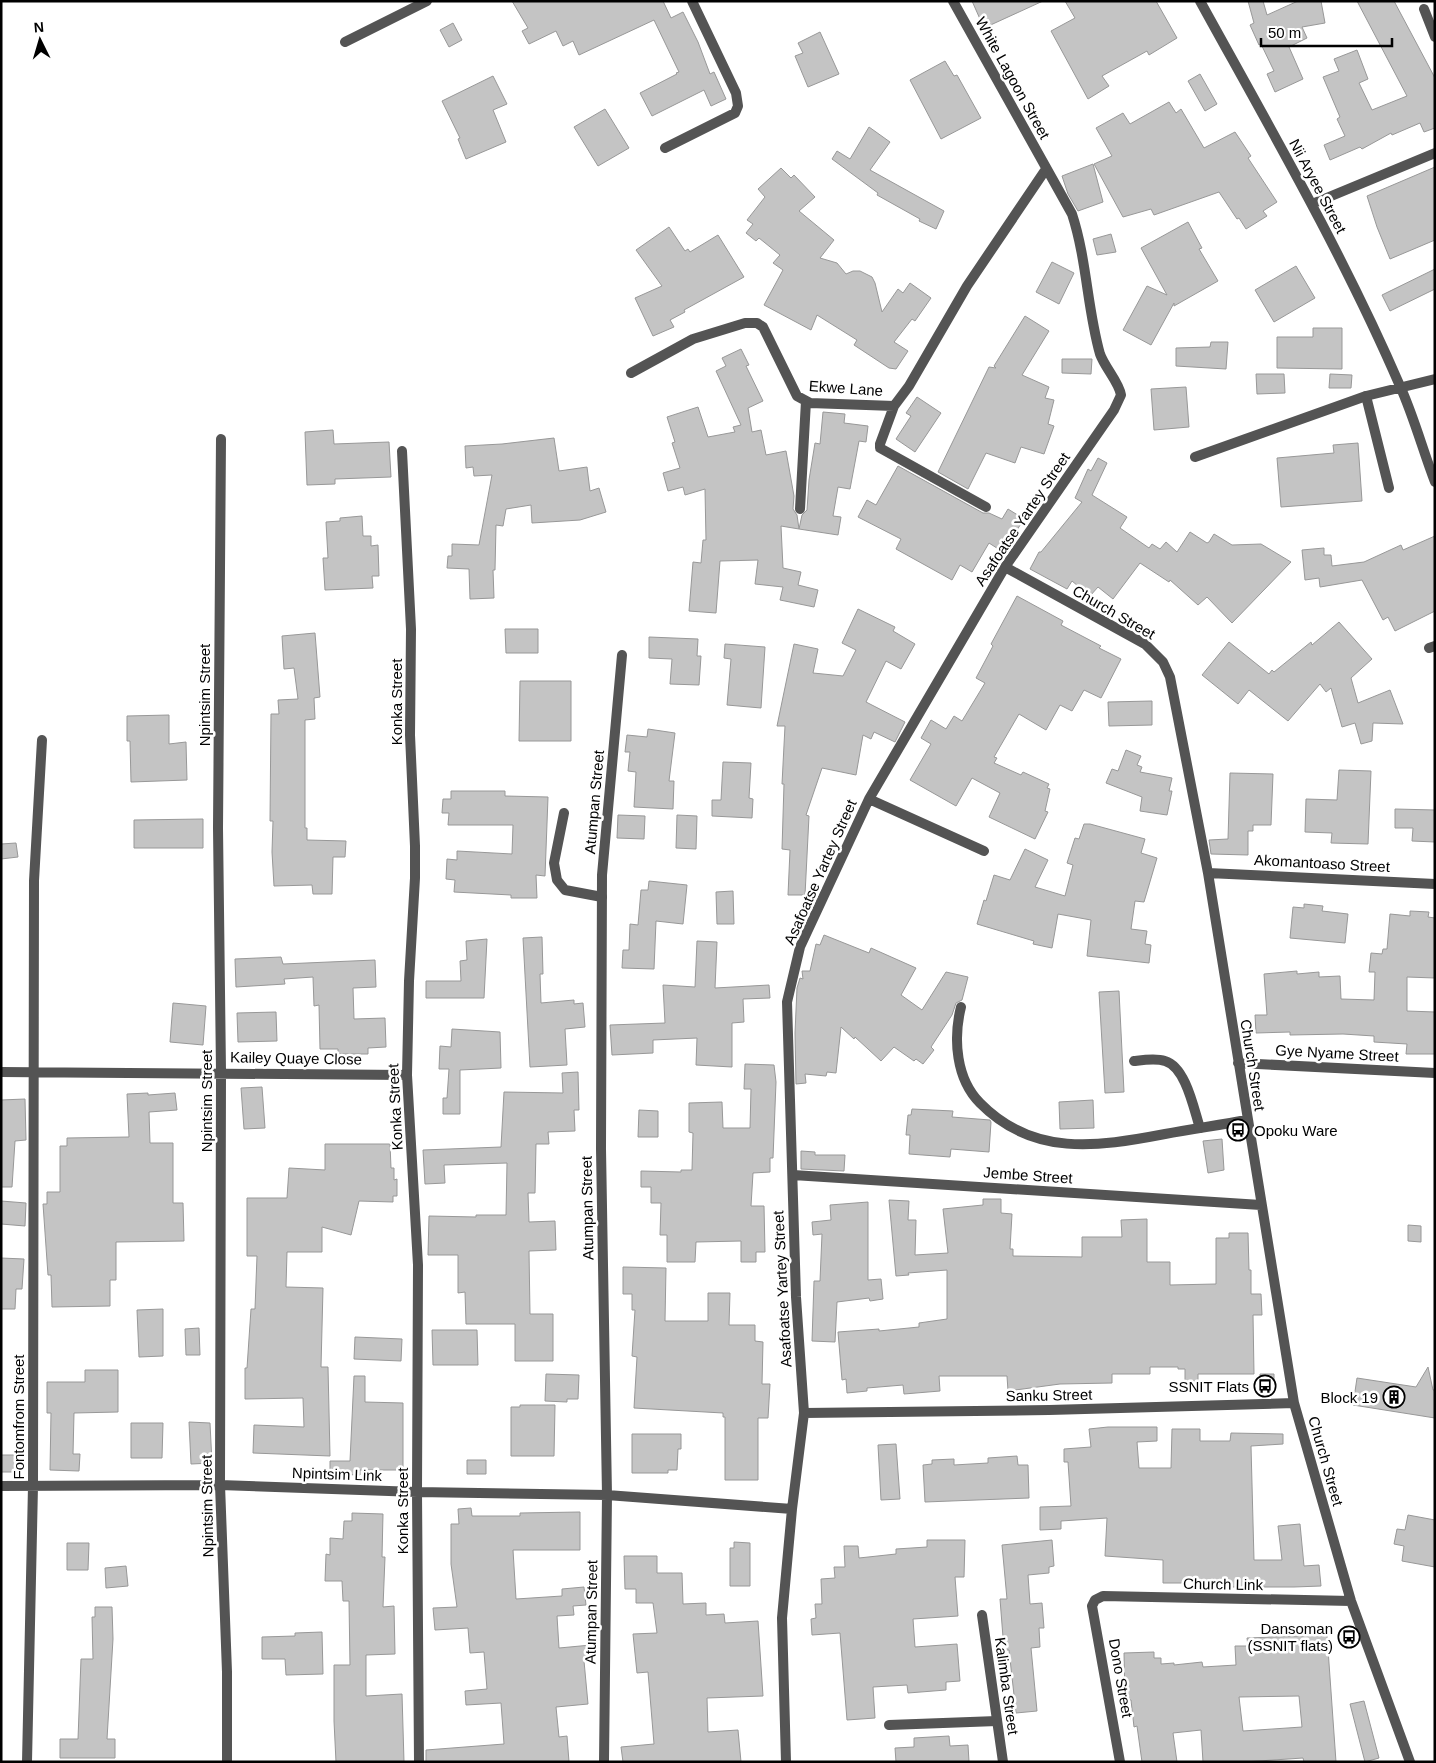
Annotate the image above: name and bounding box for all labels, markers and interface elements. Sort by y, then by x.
street label: White Lagoon Street [972,14,1054,143]
north arrow [15,15,65,65]
scale bar [1261,15,1392,47]
text: N [33,19,45,35]
text: 50 m [1268,24,1301,41]
street label: Nii Aryee Street [1286,136,1350,237]
street label: Ekwe Lane [808,377,884,399]
street label: Asafoatse Yartey Street [971,448,1073,589]
street label: Church Street [1070,582,1159,643]
street label: Npintsim Street [196,643,213,746]
street label: Konka Street [388,658,405,745]
street label: Atumpan Street [581,749,607,855]
street label: Asafoatse Yartey Street [780,796,860,947]
street label: Akomantoaso Street [1254,851,1391,875]
street label: Church Street [1237,1018,1269,1113]
street label: Gye Nyame Street [1275,1041,1400,1065]
street label: Kailey Quaye Close [230,1048,362,1068]
street label: Npintsim Street [198,1049,215,1152]
street label: Konka Street [384,1062,406,1151]
bus stop icon: Opoku Ware [1226,1118,1250,1142]
place label: Opoku Ware [1254,1122,1338,1139]
street label: Atumpan Street [578,1155,596,1260]
street label: Jembe Street [983,1163,1074,1187]
street label: Asafoatse Yartey Street [769,1209,795,1368]
street label: Fontomfrom Street [10,1354,27,1480]
bus stop icon: SSNIT Flats [1253,1374,1277,1398]
place label: SSNIT Flats [1168,1378,1249,1395]
building icon: Block 19 [1382,1385,1406,1409]
street label: Sanku Street [1005,1386,1093,1404]
place label: Block 19 [1320,1389,1378,1406]
street label: Church Street [1305,1414,1347,1509]
street label: Npintsim Street [198,1454,216,1557]
street label: Npintsim Link [292,1464,383,1484]
street label: Konka Street [394,1467,411,1554]
street label: Atumpan Street [582,1559,600,1664]
street label: Church Link [1183,1575,1264,1593]
place label: Dansoman (SSNIT flats) [1247,1620,1333,1654]
bus stop icon: Dansoman (SSNIT flats) [1337,1625,1361,1649]
street label: Kalimba Street [992,1636,1022,1737]
street label: Dono Street [1106,1637,1136,1720]

